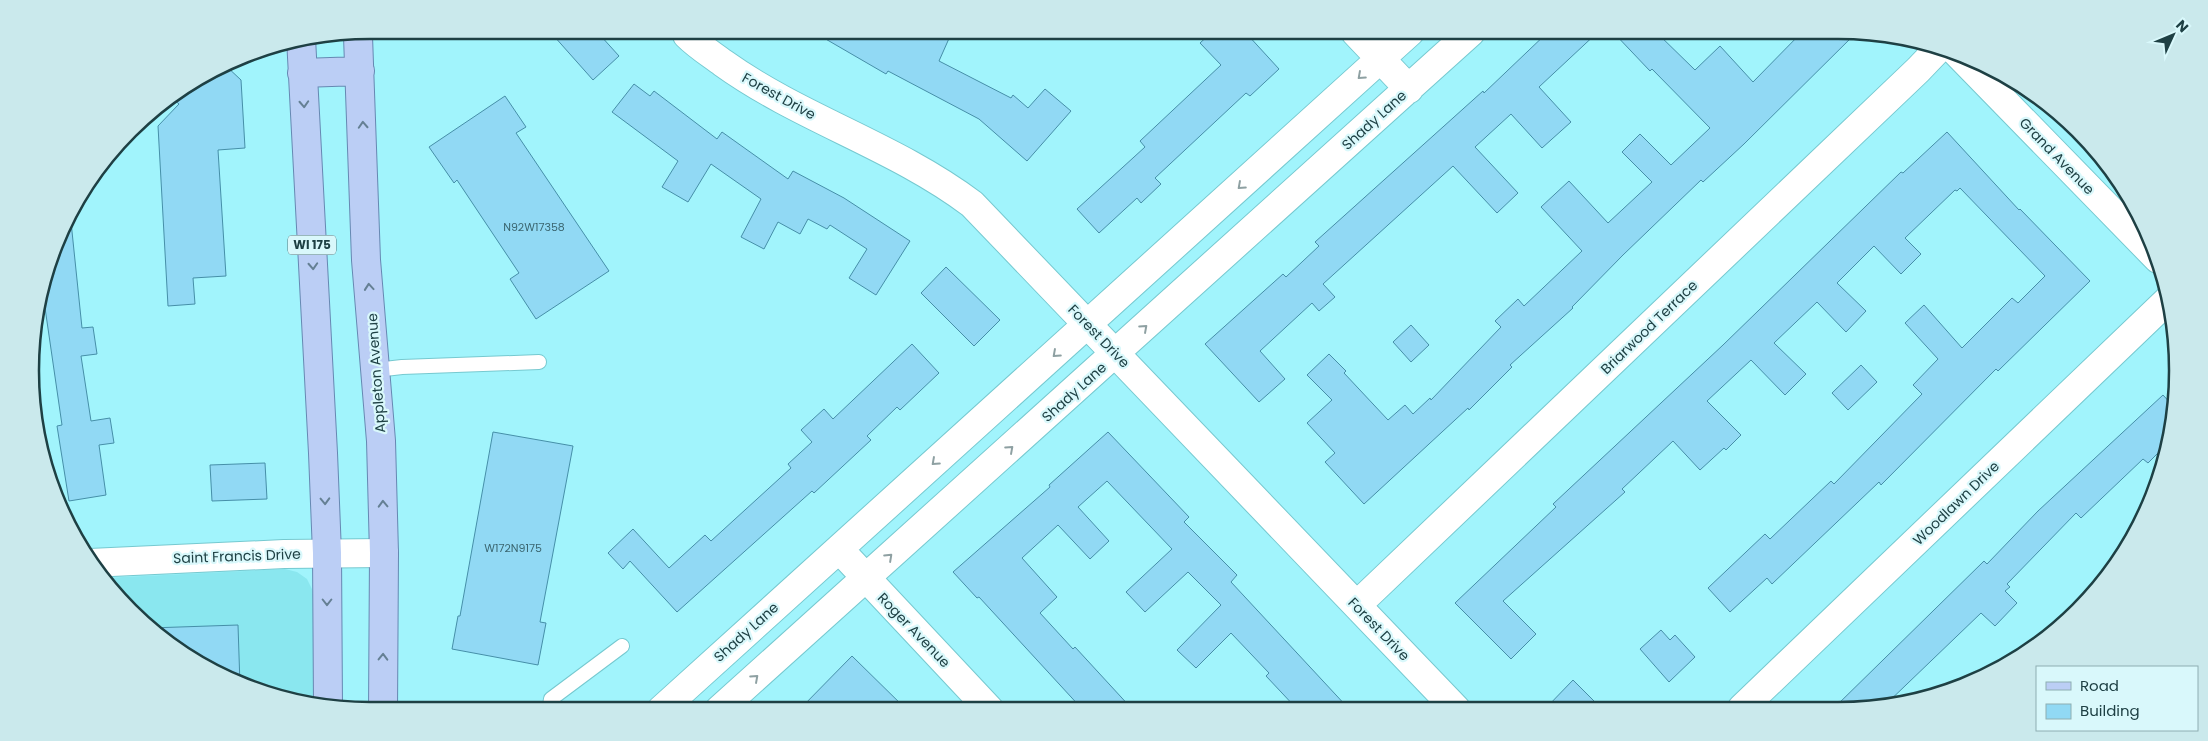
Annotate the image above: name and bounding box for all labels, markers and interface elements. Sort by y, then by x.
north arrow [2148,10,2198,60]
text: N [2172,15,2193,37]
street label: Forest Drive [739,68,820,125]
one-way arrow [1358,70,1367,79]
street label: Shady Lane [1337,85,1411,154]
one-way arrow [299,100,310,108]
street label: Grand Avenue [2015,113,2099,199]
one-way arrow [357,121,368,129]
one-way arrow [1238,180,1247,189]
house number: N92W17358 [503,219,565,235]
road number: WI 175 [288,236,336,254]
one-way arrow [307,262,318,270]
street label: Briarwood Terrace [1596,275,1702,379]
one-way arrow [364,283,375,291]
street label: Forest Drive [1064,300,1135,372]
street label: Appleton Avenue [362,312,390,433]
one-way arrow [1138,325,1147,334]
one-way arrow [1052,348,1061,357]
street label: Shady Lane [1037,357,1111,426]
one-way arrow [1004,445,1013,454]
street label: Woodlawn Drive [1908,456,2004,550]
one-way arrow [932,457,941,466]
one-way arrow [319,498,330,506]
one-way arrow [377,500,388,508]
house number: W172N9175 [484,540,542,556]
street label: Saint Francis Drive [173,544,301,568]
one-way arrow [884,554,893,563]
street label: Roger Avenue [873,588,955,672]
street label: Forest Drive [1344,593,1415,665]
street label: Shady Lane [709,597,783,666]
one-way arrow [322,598,332,606]
one-way arrow [378,653,388,660]
legend [2036,666,2198,731]
one-way arrow [750,675,759,684]
text: Road [2080,675,2119,696]
text: Building [2080,700,2140,721]

